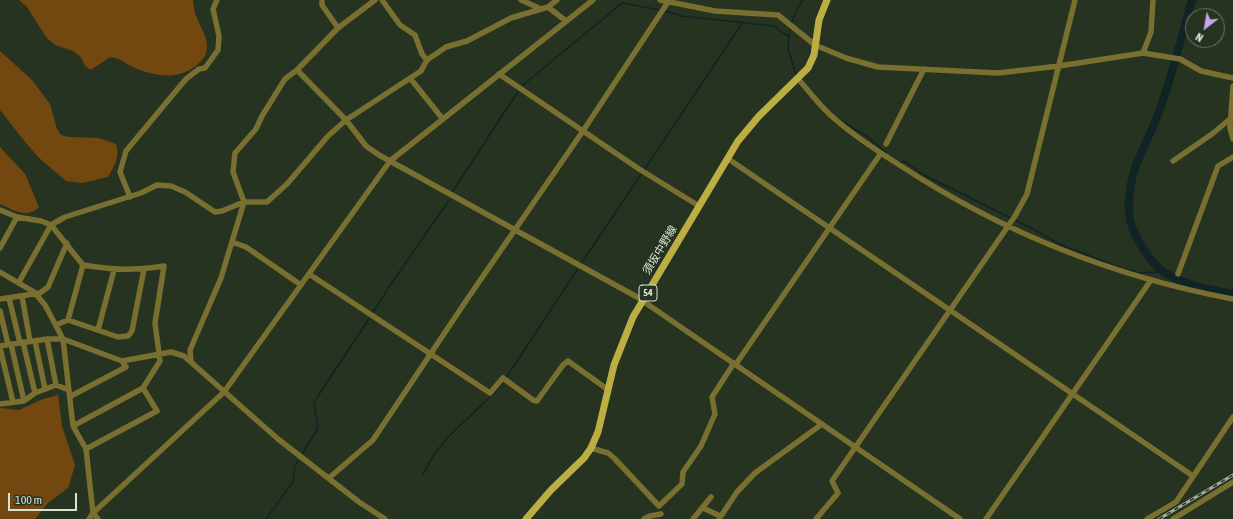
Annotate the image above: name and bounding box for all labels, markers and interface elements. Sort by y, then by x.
north arrow [1185,8,1225,48]
text: N [1193,31,1205,44]
street label: 須坂中野線 [640,223,680,277]
road number: 54 [639,285,657,301]
scale bar [10,485,79,511]
text: 100 m [15,493,42,507]

